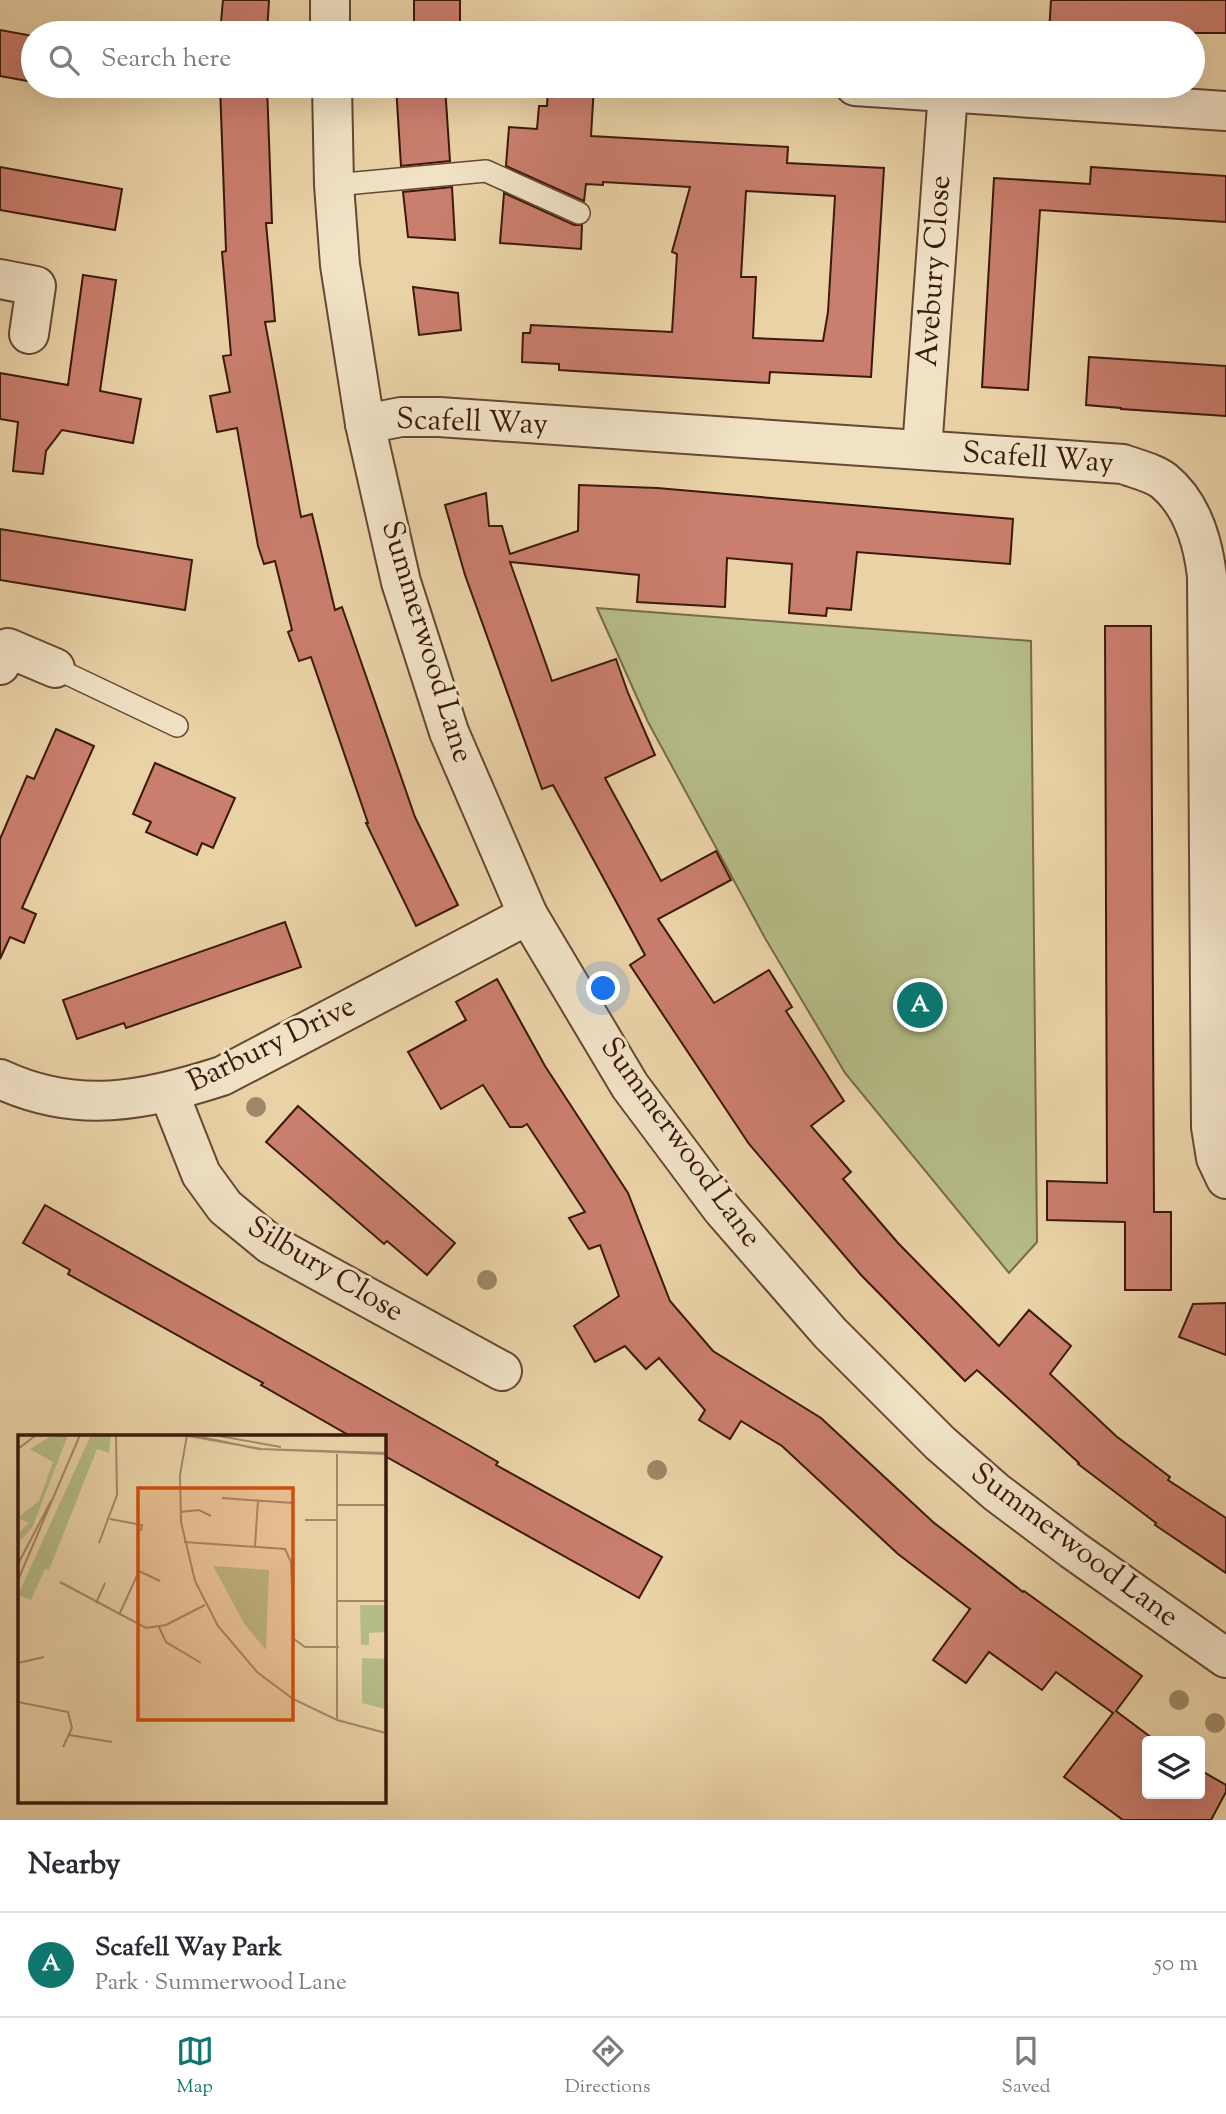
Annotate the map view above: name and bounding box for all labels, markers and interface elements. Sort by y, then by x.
search box [21,21,1205,98]
icon: search [45,41,83,79]
text: Search here [101,41,231,78]
street label: Avebury Close [907,174,963,368]
street label: Scafell Way [395,399,549,447]
street label: Scafell Way [961,432,1115,486]
street label: Summerwood Lane [369,516,483,768]
your location [586,971,620,1005]
pin: A [897,979,943,1031]
street label: Barbury Drive [181,986,363,1104]
street label: Summerwood Lane [589,1029,771,1257]
street label: Silbury Close [239,1206,411,1334]
inset map [18,1435,385,1802]
street label: Summerwood Lane [961,1453,1187,1639]
map controls [1142,1736,1205,1799]
button: layers [1142,1736,1205,1799]
text: Nearby [28,1844,120,1887]
text: Scafell Way Park [95,1930,282,1967]
text: A [42,1948,60,1981]
text: 50 m [1154,1948,1198,1981]
text: Park · Summerwood Lane [95,1967,347,2000]
tab: Map [176,2032,214,2101]
tab: Directions [565,2032,650,2101]
tab: Saved [1002,2032,1050,2101]

